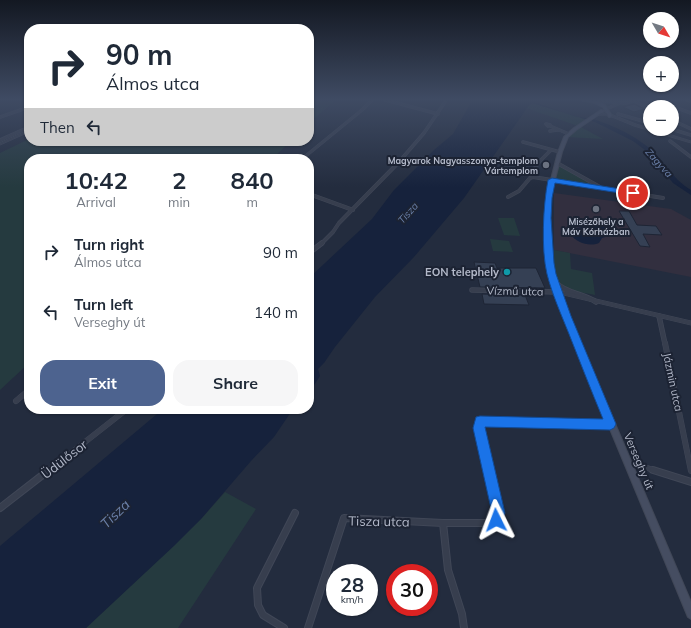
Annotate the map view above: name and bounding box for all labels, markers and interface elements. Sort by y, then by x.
north arrow [643,12,679,48]
map controls [643,12,679,136]
text: 90 m [106,37,172,72]
icon: right [40,40,92,92]
button: + [643,56,679,92]
text: Álmos utca [106,72,199,95]
button: − [643,100,679,136]
icon: left [83,116,105,138]
text: Then [40,118,75,137]
water label: Zagyva [643,146,675,180]
place label: Magyarok Nagyasszonya-templom Vártemplom [388,155,538,176]
marker: Magyarok Nagyasszonya-templom Vártemplom [541,160,551,170]
text: 10:42 [64,165,128,195]
text: 2 [172,165,186,195]
text: 840 [231,165,274,195]
pin [616,176,650,210]
icon: arrive [622,182,644,204]
text: Arrival [76,194,116,210]
text: min [168,194,190,210]
text: m [246,194,258,210]
water label: Tisza [395,200,421,226]
marker: Misézőhely a Máv Kórházban [591,204,601,214]
place label: Misézőhely a Máv Kórházban [562,216,630,237]
text: Turn right [74,235,144,254]
icon: right [40,241,62,263]
text: 90 m [263,243,298,262]
text: Álmos utca [74,254,142,270]
place label: EON telephely [425,265,499,279]
marker: EON telephely [502,267,512,277]
street label: Vízmű utca [486,284,544,298]
text: Turn left [74,295,133,314]
icon: left [40,301,62,323]
text: 140 m [254,303,298,322]
text: Verseghy út [74,314,145,330]
street label: Jázmin utca [660,351,686,413]
button: Exit [40,360,165,406]
button: Share [173,360,298,406]
street label: Verseghy út [621,430,657,492]
street label: Üdülősor [38,436,90,482]
water label: Tisza [96,496,134,532]
position arrow [475,499,517,541]
street label: Tisza utca [348,512,410,530]
speed limit sign: 30 [386,564,438,616]
text: 28 [340,572,364,597]
text: km/h [341,593,363,606]

